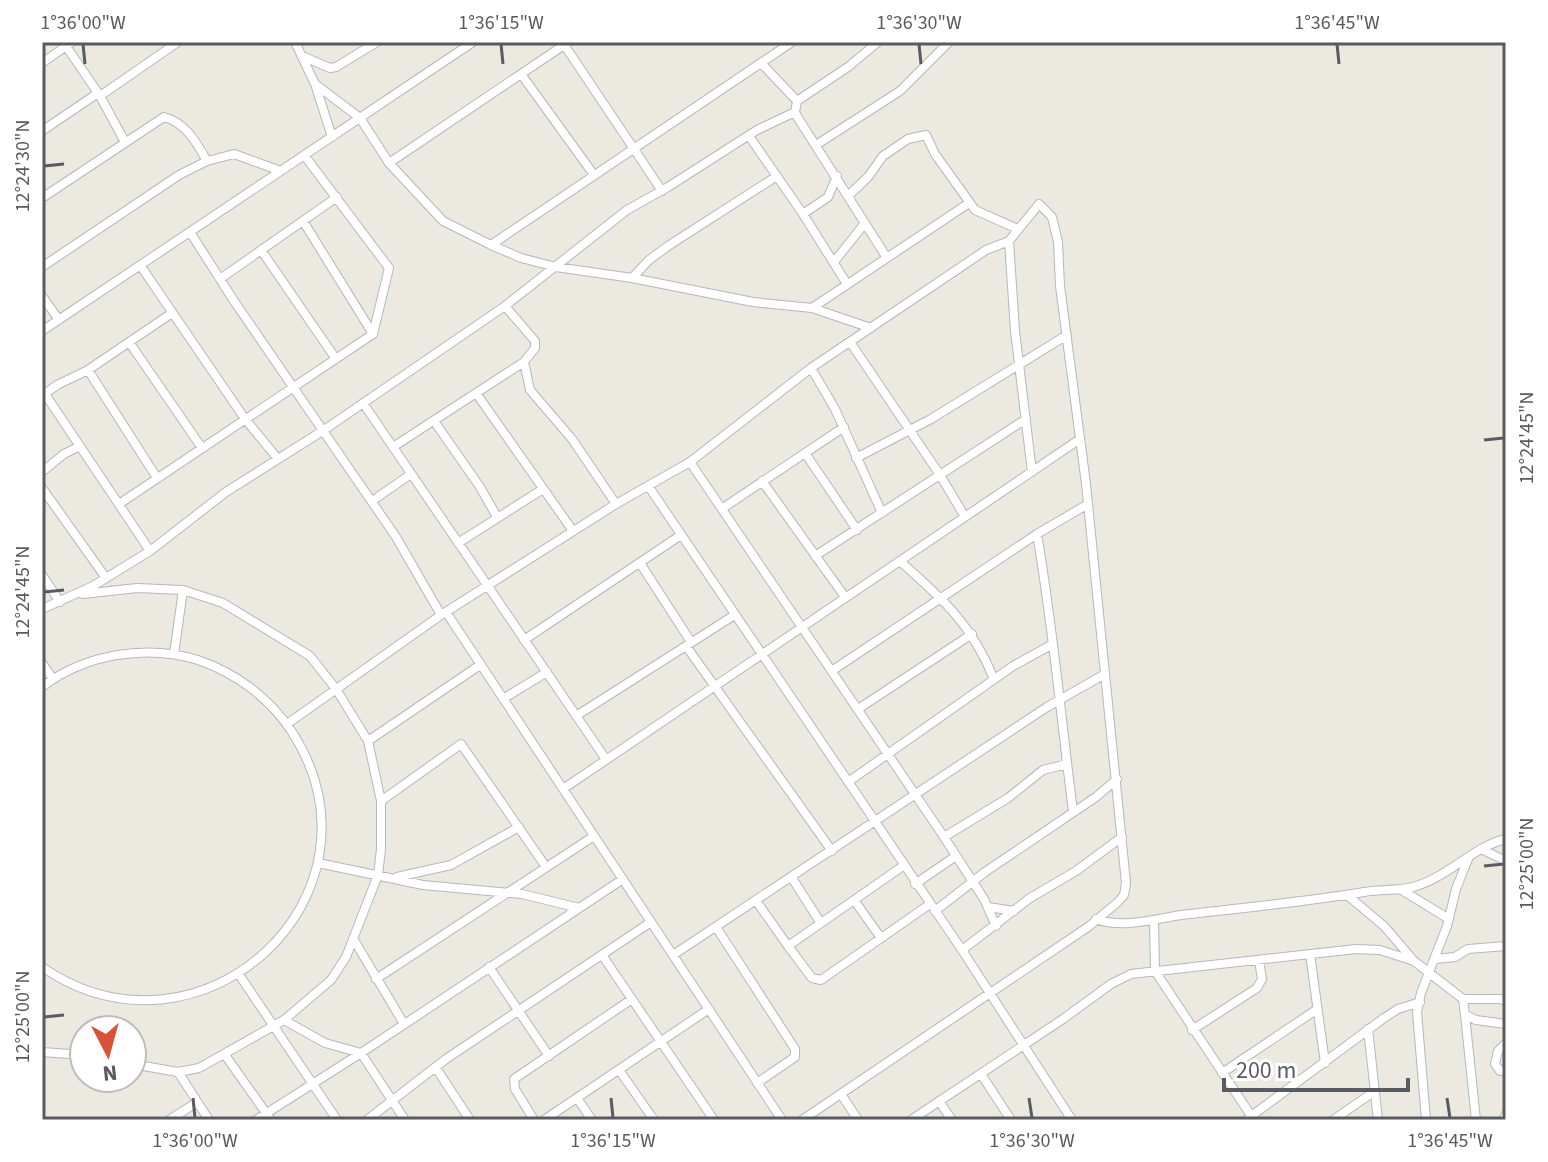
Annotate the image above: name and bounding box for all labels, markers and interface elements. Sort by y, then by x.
text: 1°36'00"W [40,9,126,37]
text: 1°36'15"W [458,9,544,37]
text: 1°36'30"W [876,9,962,37]
text: 1°36'45"W [1294,9,1380,37]
text: 12°24'30"N [9,120,37,212]
text: 12°24'45"N [1513,392,1541,484]
text: 12°24'45"N [9,546,37,638]
text: 12°25'00"N [1513,818,1541,910]
text: 12°25'00"N [9,971,37,1063]
north arrow [68,1014,148,1094]
scale bar [1224,1042,1408,1092]
text: 200 m [1236,1053,1296,1088]
text: N [101,1056,119,1090]
text: 1°36'00"W [152,1127,238,1155]
text: 1°36'15"W [570,1127,656,1155]
text: 1°36'30"W [989,1127,1075,1155]
text: 1°36'45"W [1407,1127,1493,1155]

